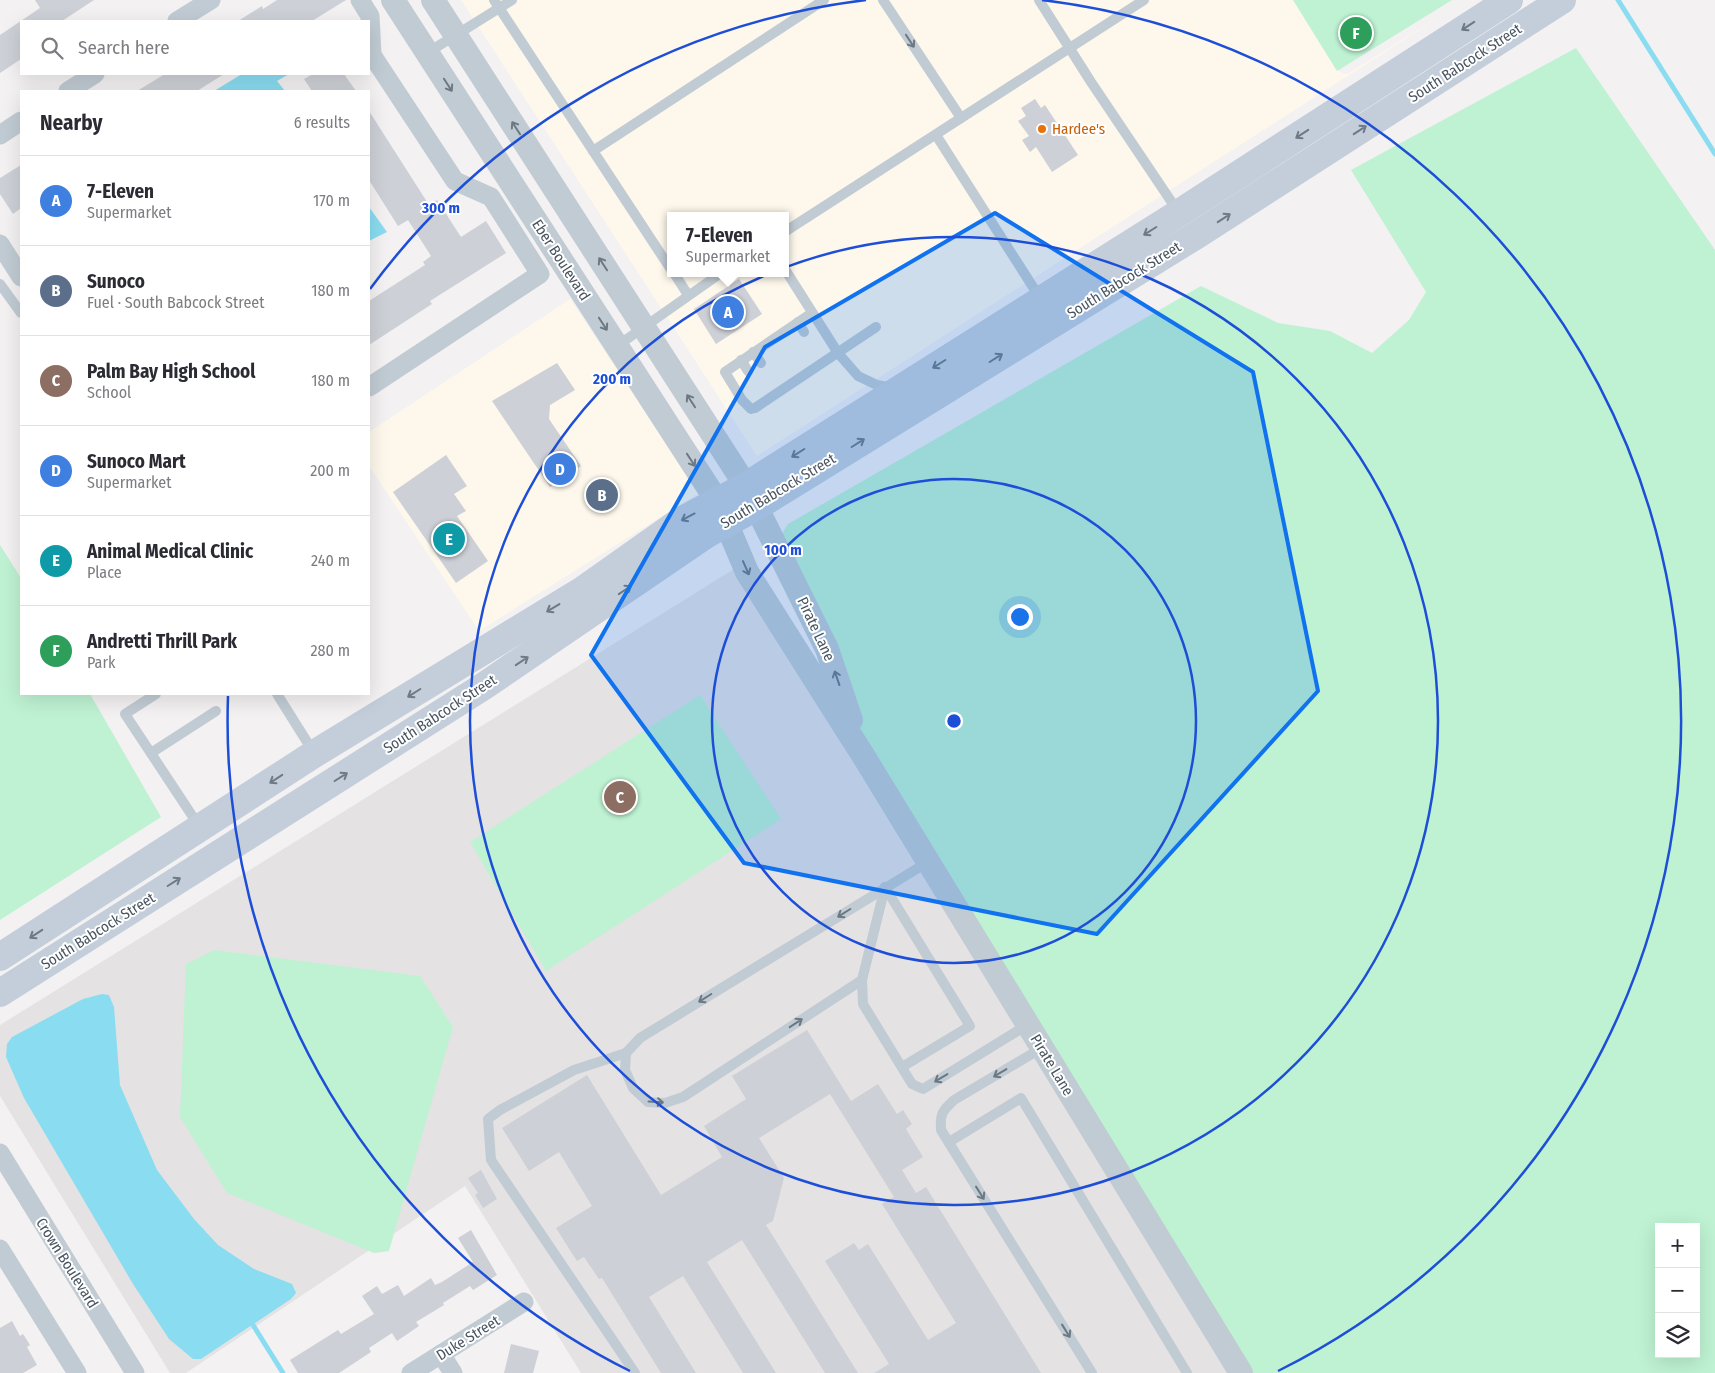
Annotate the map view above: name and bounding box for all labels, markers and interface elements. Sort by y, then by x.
pin: F [1340,14,1372,52]
search box [20,20,370,75]
street label: South Babcock Street [1405,20,1525,106]
one-way arrow [1461,22,1475,32]
one-way arrow [905,33,915,47]
icon: search [38,34,66,62]
text: Search here [78,36,170,59]
one-way arrow [442,78,453,92]
text: Nearby [40,110,102,136]
text: 6 results [294,113,350,132]
place label: Hardee's [1052,120,1105,138]
one-way arrow [510,121,520,135]
marker: Hardee's [1036,123,1048,135]
one-way arrow [1353,125,1367,135]
one-way arrow [1295,128,1309,139]
text: 7-Eleven [87,180,154,203]
text: A [52,191,60,210]
text: 170 m [313,191,350,210]
text: 300 m [421,199,460,217]
text: Supermarket [87,203,171,222]
popup [667,212,789,277]
one-way arrow [1216,213,1230,223]
street label: Eber Boulevard [528,216,594,304]
text: 7-Eleven [686,224,753,247]
one-way arrow [1144,226,1158,236]
street label: South Babcock Street [1064,238,1184,322]
text: Supermarket [686,247,770,266]
one-way arrow [598,258,608,272]
text: Sunoco [87,270,145,293]
text: B [52,281,60,300]
text: 180 m [311,281,350,300]
text: Fuel · South Babcock Street [87,293,264,312]
pin: A [712,293,744,331]
one-way arrow [598,317,608,331]
one-way arrow [989,353,1003,363]
one-way arrow [932,359,946,370]
text: Palm Bay High School [87,360,255,383]
text: 200 m [592,370,631,388]
text: C [52,371,60,390]
text: 180 m [311,371,350,390]
text: School [87,383,131,402]
one-way arrow [686,394,697,408]
one-way arrow [850,438,864,448]
one-way arrow [792,448,806,458]
text: Sunoco Mart [87,450,186,473]
pin: D [544,450,576,488]
street label: South Babcock Street [717,450,839,532]
one-way arrow [686,453,696,467]
text: D [51,461,61,480]
text: 200 m [310,461,350,480]
text: Supermarket [87,473,171,492]
pin: B [586,476,618,514]
one-way arrow [681,513,695,523]
pin: E [433,520,465,558]
text: Animal Medical Clinic [87,540,253,563]
text: 100 m [764,541,802,559]
text: E [52,551,60,570]
text: 240 m [311,551,350,570]
one-way arrow [742,560,751,575]
text: Place [87,563,122,582]
one-way arrow [618,585,632,595]
street label: Pirate Lane [793,594,839,664]
one-way arrow [546,603,560,613]
your location [1007,604,1033,630]
text: Andretti Thrill Park [87,630,237,653]
text: F [52,641,60,660]
text: 280 m [311,641,350,660]
text: Park [87,653,115,672]
one-way arrow [515,656,529,666]
street label: South Babcock Street [380,671,500,757]
one-way arrow [832,671,841,686]
one-way arrow [408,688,422,698]
centre of rings [945,712,963,730]
one-way arrow [334,772,348,782]
one-way arrow [270,774,284,784]
pin: C [604,778,636,816]
one-way arrow [167,877,181,887]
street label: South Babcock Street [38,889,158,973]
one-way arrow [837,908,851,918]
one-way arrow [29,930,43,940]
one-way arrow [699,993,713,1003]
one-way arrow [789,1018,803,1028]
street label: Pirate Lane [1027,1031,1077,1099]
one-way arrow [993,1069,1007,1079]
one-way arrow [935,1073,949,1083]
one-way arrow [648,1098,664,1107]
one-way arrow [975,1186,986,1200]
street label: Crown Boulevard [32,1214,102,1312]
map controls [1655,1223,1700,1358]
button: + [1655,1223,1700,1268]
button: − [1655,1268,1700,1313]
street label: Duke Street [433,1311,503,1365]
button: layers [1655,1313,1700,1358]
one-way arrow [1061,1324,1071,1338]

